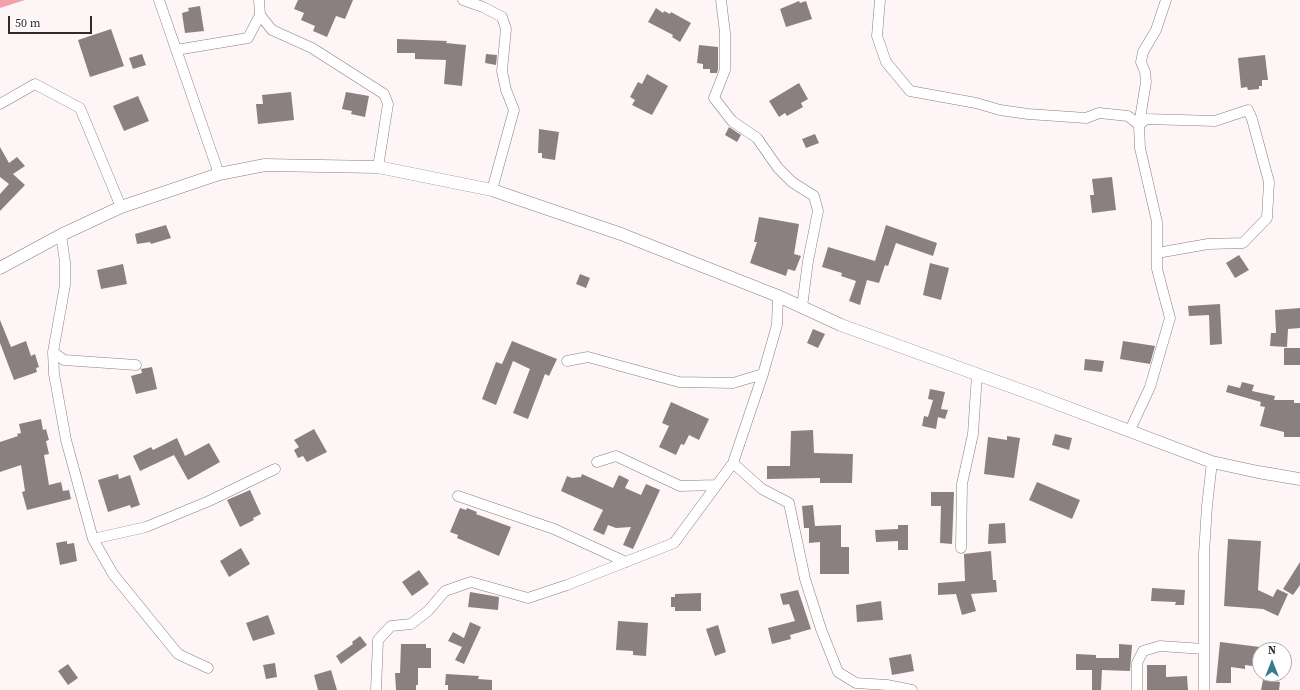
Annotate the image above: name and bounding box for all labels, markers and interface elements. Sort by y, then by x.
scale bar [10,8,94,34]
text: 50 m [15,15,41,31]
north arrow [1252,642,1292,682]
text: N [1268,643,1276,658]

